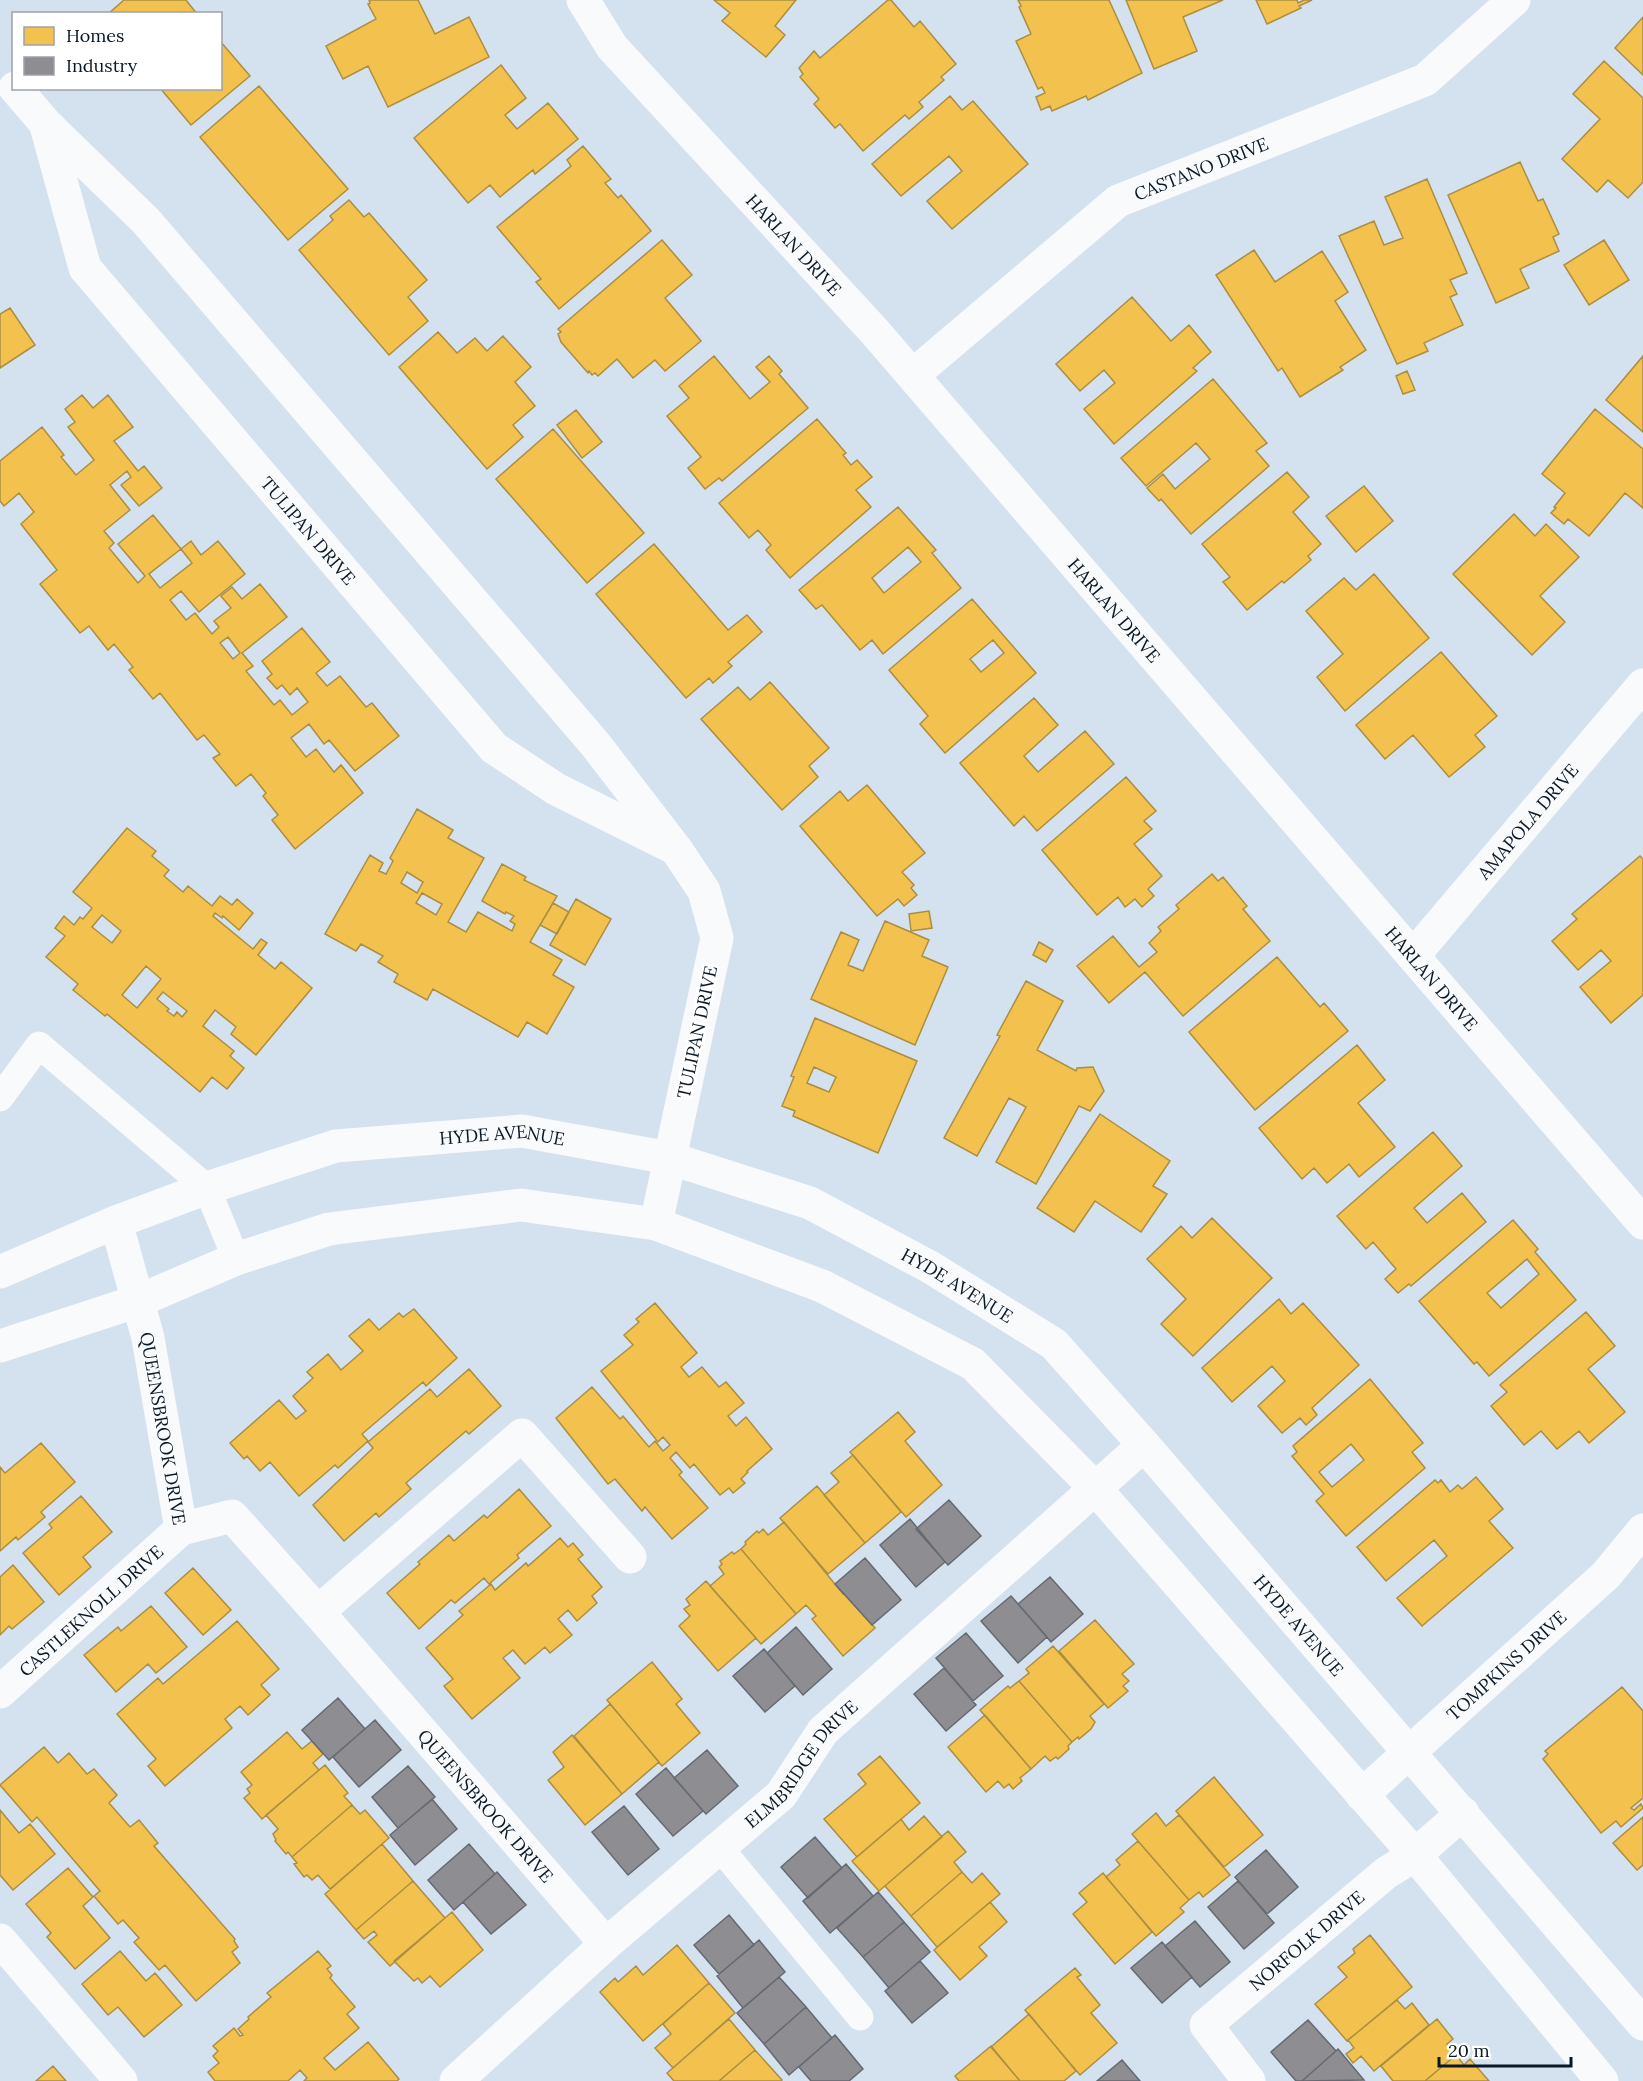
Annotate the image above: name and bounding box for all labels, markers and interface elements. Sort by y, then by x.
legend [12,12,222,90]
text: Homes [66,24,124,47]
text: Industry [66,54,138,77]
street label: CASTANO DRIVE [1130,131,1271,205]
street label: HARLAN DRIVE [742,189,847,300]
street label: TULIPAN DRIVE [256,472,361,589]
street label: HARLAN DRIVE [1063,553,1166,667]
street label: AMAPOLA DRIVE [1471,759,1583,884]
street label: HARLAN DRIVE [1381,921,1483,1035]
street label: TULIPAN DRIVE [672,964,722,1100]
street label: HYDE AVENUE [438,1119,567,1150]
street label: HYDE AVENUE [898,1242,1018,1327]
street label: QUEENSBROOK DRIVE [136,1330,192,1527]
street label: CASTLEKNOLL DRIVE [14,1540,168,1681]
street label: HYDE AVENUE [1249,1569,1349,1680]
street label: TOMPKINS DRIVE [1441,1605,1571,1725]
street label: ELMBRIDGE DRIVE [740,1694,862,1833]
street label: QUEENSBROOK DRIVE [413,1724,559,1887]
street label: NORFOLK DRIVE [1244,1885,1369,1995]
scale bar [1439,2030,1571,2068]
text: 20 m [1448,2039,1490,2062]

